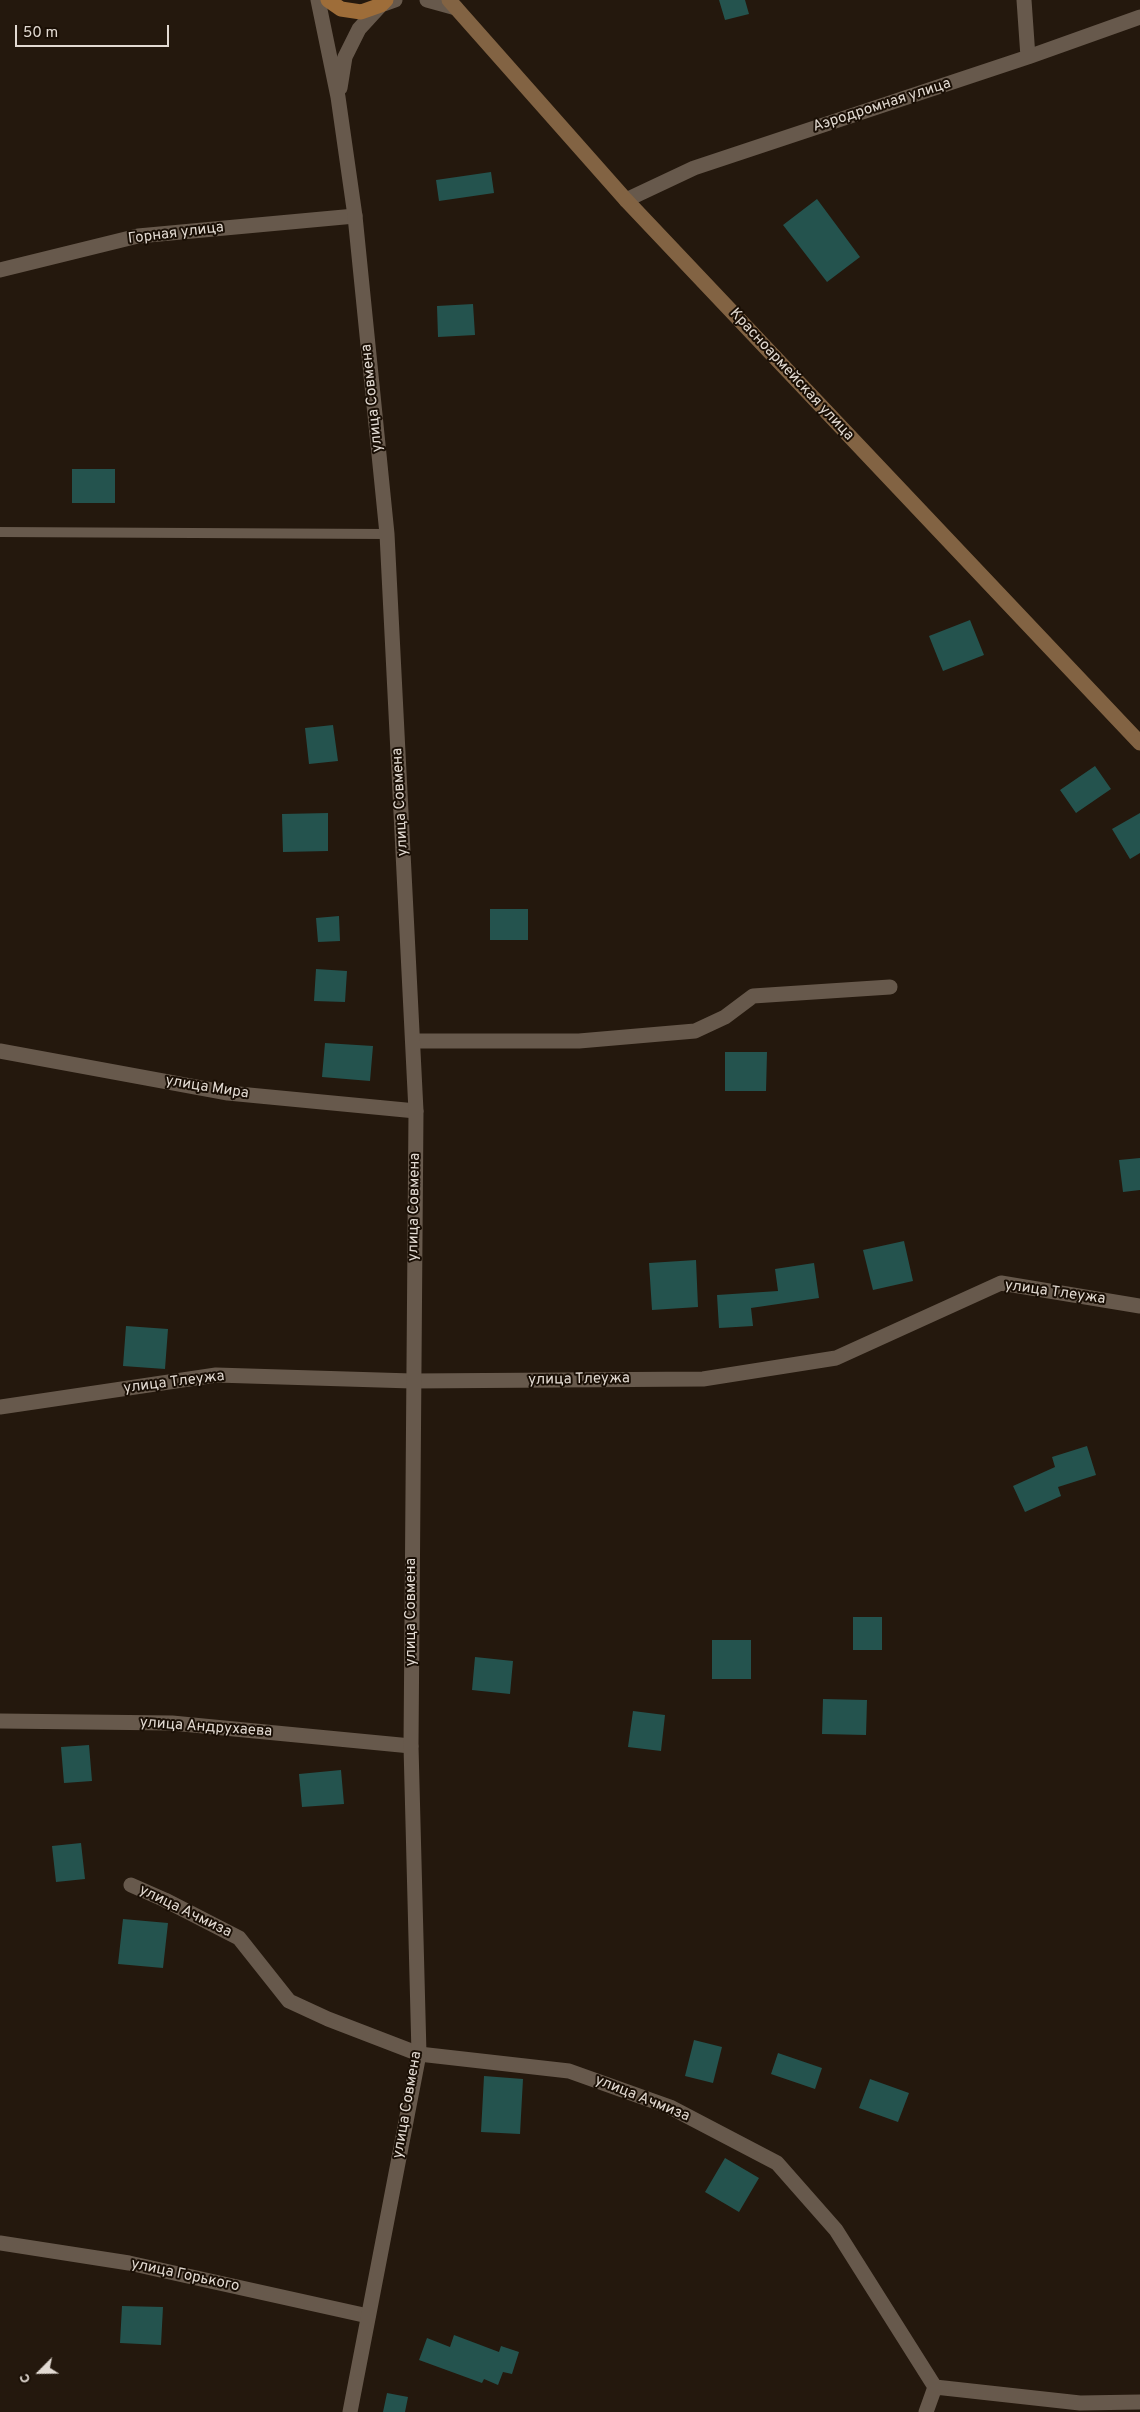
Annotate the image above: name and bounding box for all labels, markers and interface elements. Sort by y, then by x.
scale bar [18,15,171,47]
text: 50 m [23,24,58,43]
street label: Аэродромная улица [811,75,953,137]
street label: Горная улица [127,219,225,249]
street label: Красноармейская улица [725,305,857,445]
street label: улица Совмена [358,343,388,453]
street label: улица Совмена [389,747,413,857]
street label: улица Мира [164,1073,250,1103]
street label: улица Совмена [405,1153,425,1261]
street label: улица Тлеужа [1004,1277,1106,1309]
street label: улица Тлеужа [123,1368,225,1398]
street label: улица Тлеужа [528,1370,630,1390]
street label: улица Совмена [403,1558,421,1666]
street label: улица Андрухаева [139,1714,273,1742]
street label: улица Ачмиза [136,1882,234,1942]
street label: улица Совмена [390,2050,426,2160]
street label: улица Ачмиза [592,2072,692,2126]
street label: улица Горького [129,2256,241,2296]
north arrow [15,2347,65,2397]
text: С [16,2371,35,2386]

